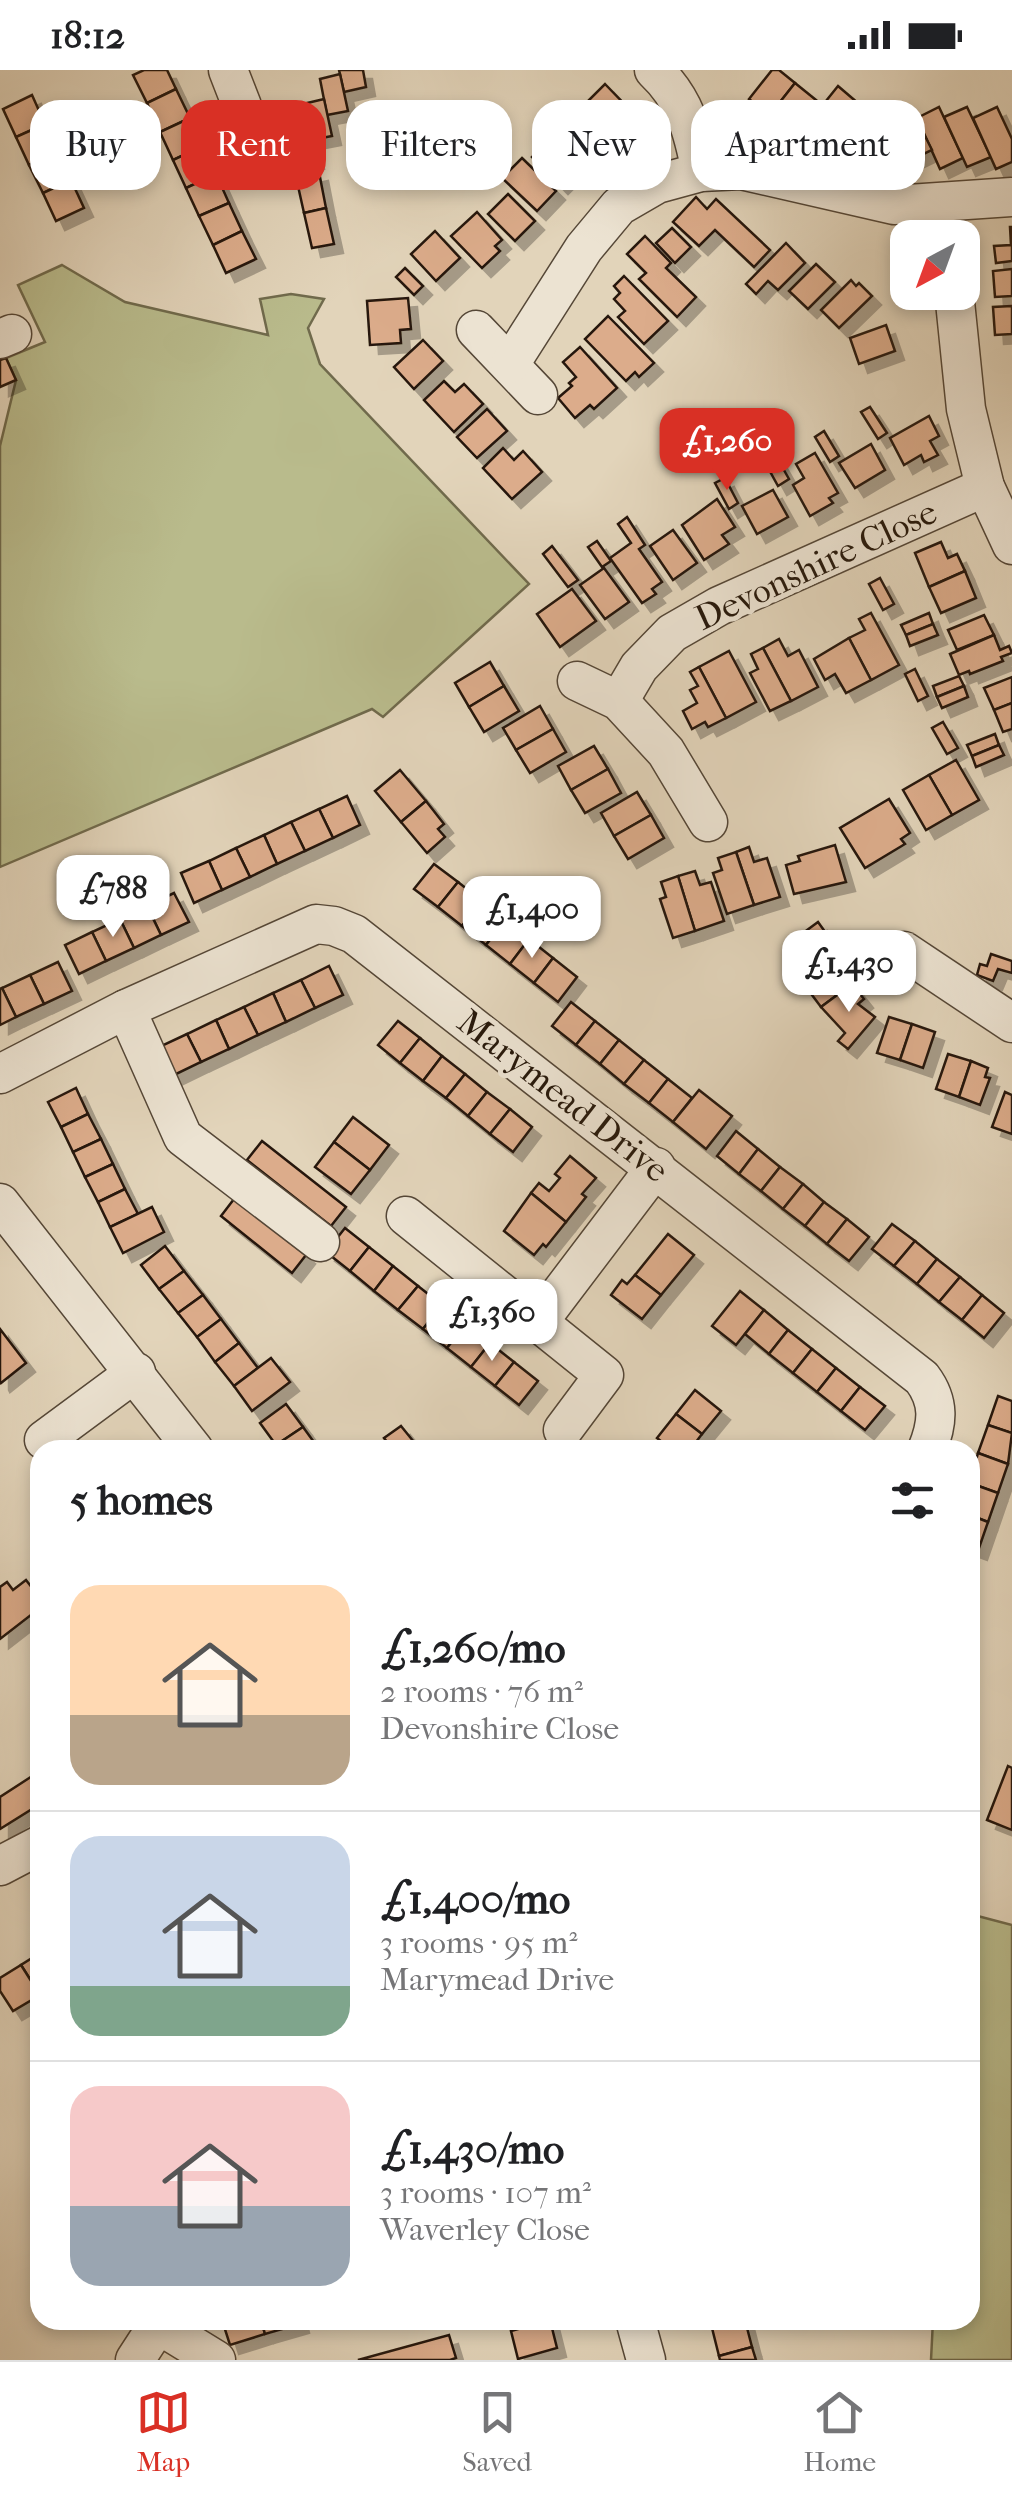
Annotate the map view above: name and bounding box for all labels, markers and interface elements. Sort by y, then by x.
text: 18:12 [50,13,125,58]
chip: Buy [30,100,161,190]
chip: Rent [181,100,326,190]
chip: Filters [346,100,512,190]
chip: New [532,100,671,190]
chip: Apartment [691,100,925,190]
north arrow [890,220,980,310]
map controls [890,220,980,310]
pin: £1,260 [646,408,808,493]
text: £1,260 [682,422,772,459]
street label: Devonshire Close [689,491,943,639]
pin: £788 [54,855,172,940]
text: £788 [79,869,147,906]
pin: £1,400 [451,876,613,961]
text: £1,400 [485,890,579,927]
pin: £1,430 [768,930,930,1015]
text: £1,430 [804,944,894,981]
street label: Marymead Drive [449,1001,677,1191]
pin: £1,360 [411,1279,573,1364]
text: £1,360 [448,1293,536,1330]
icon: filters [885,1473,940,1528]
text: 5 homes [70,1476,213,1525]
text: £1,260/mo [380,1624,566,1673]
icon: home [150,1625,270,1745]
text: 2 rooms · 76 m² [380,1673,583,1710]
text: Devonshire Close [380,1710,619,1747]
text: £1,400/mo [380,1875,570,1924]
icon: home [150,1876,270,1996]
text: 3 rooms · 95 m² [380,1924,577,1961]
text: Marymead Drive [380,1961,614,1998]
text: £1,430/mo [380,2125,564,2174]
icon: home [150,2126,270,2246]
text: 3 rooms · 107 m² [380,2174,591,2211]
text: Waverley Close [380,2211,590,2248]
tab: Map [136,2385,191,2478]
tab: Saved [462,2385,532,2478]
tab: Home [803,2385,876,2478]

